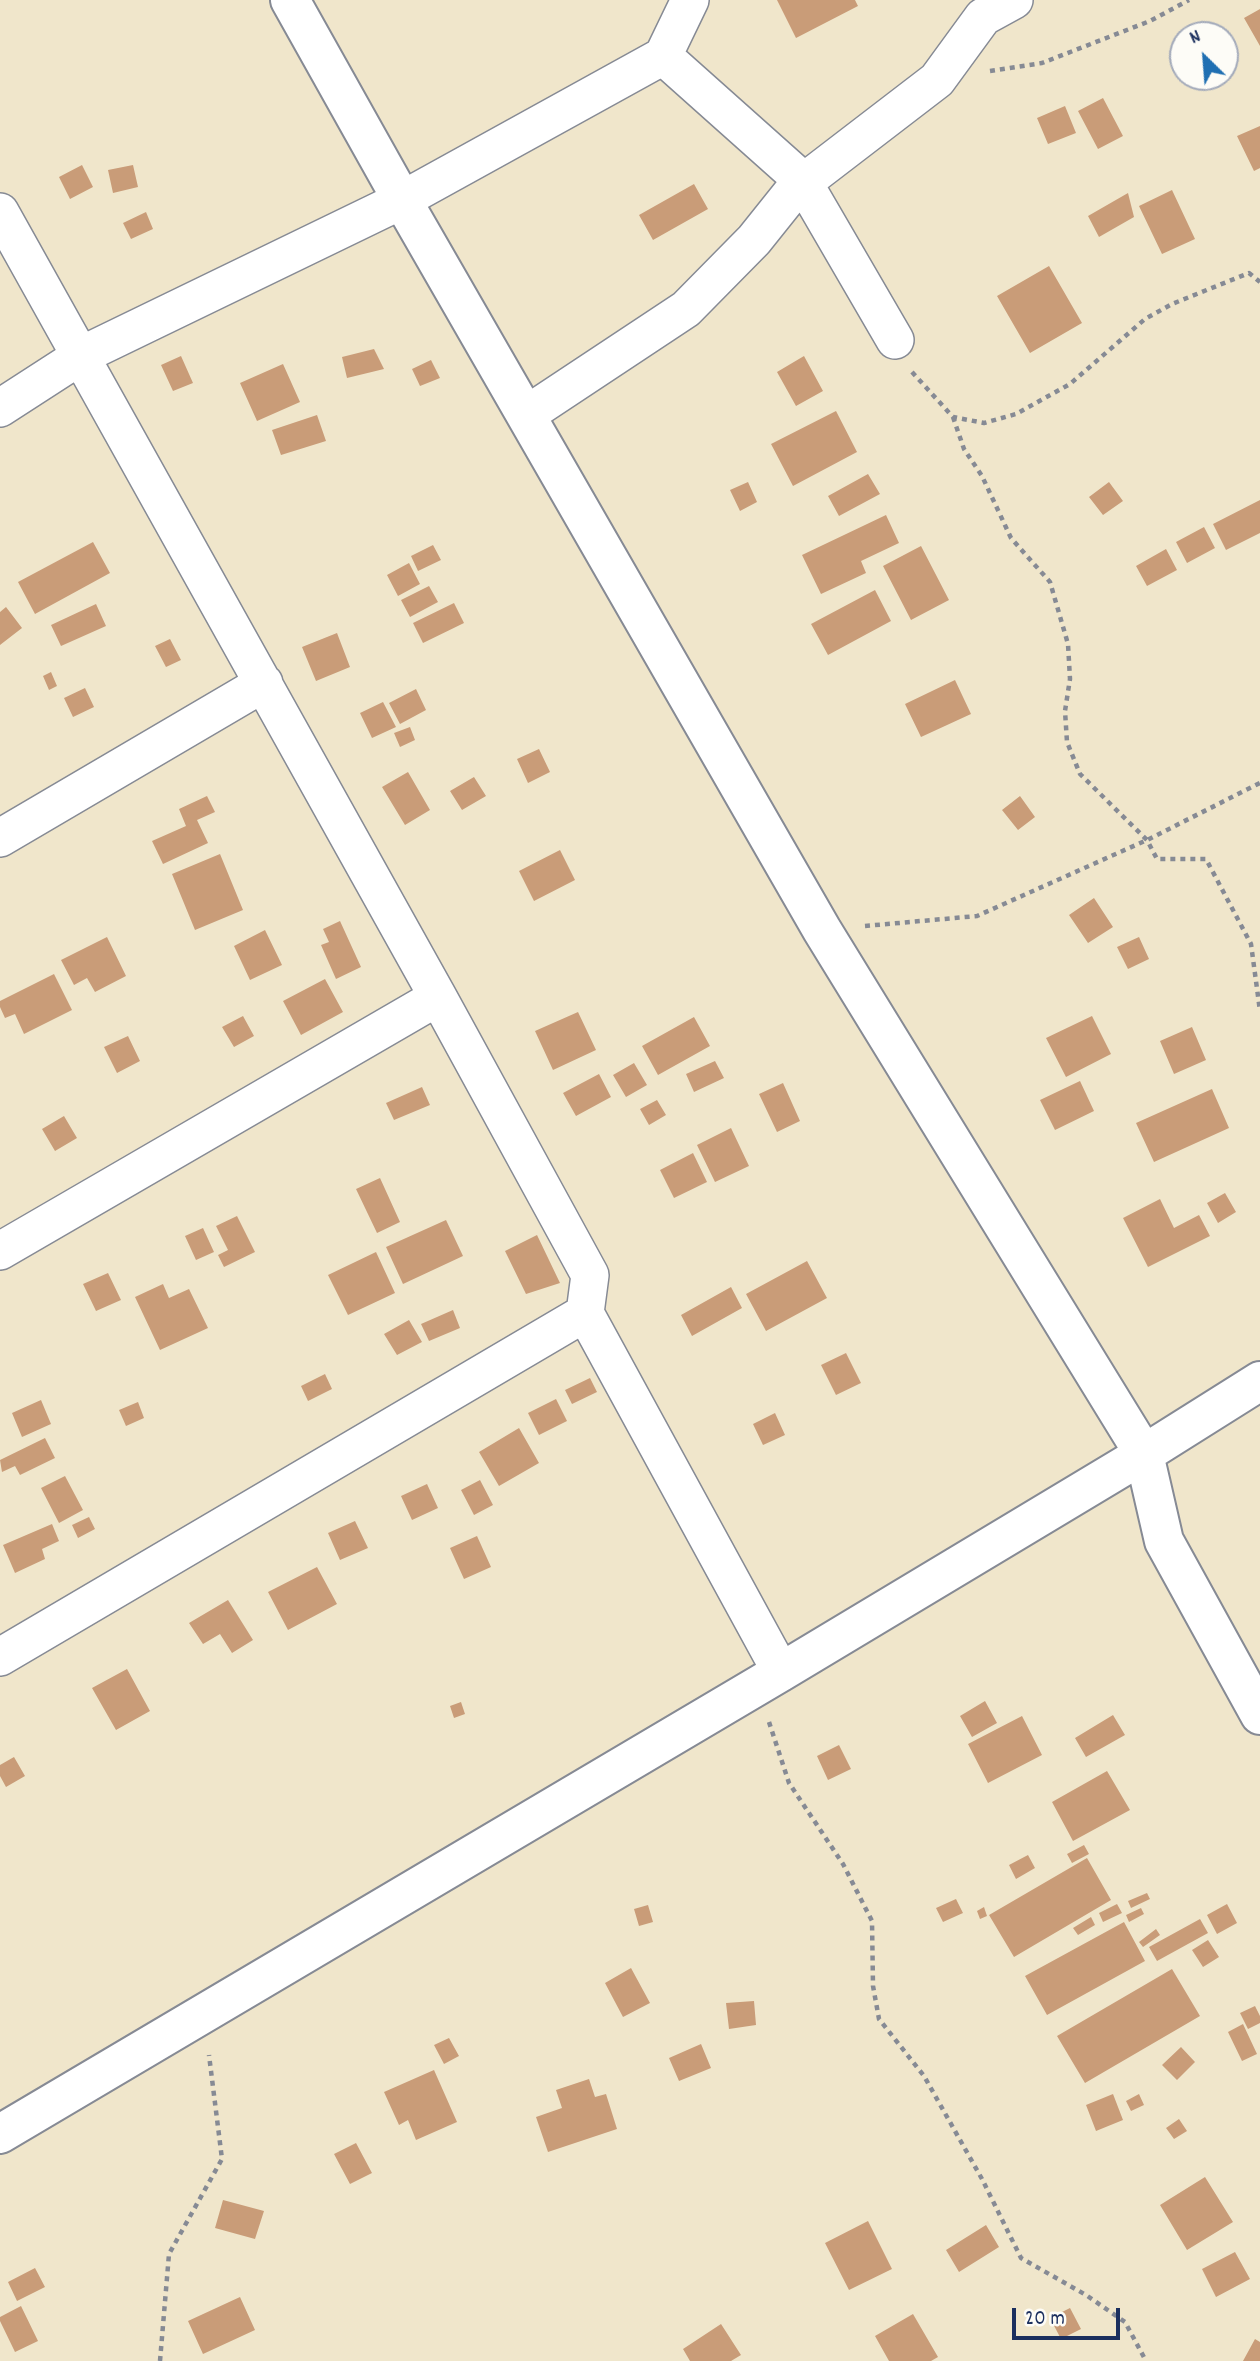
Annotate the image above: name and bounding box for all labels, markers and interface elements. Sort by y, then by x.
north arrow [1169,21,1239,91]
text: N [1186,24,1206,53]
scale bar [1015,2294,1124,2338]
text: 20 m [1025,2305,1065,2335]

